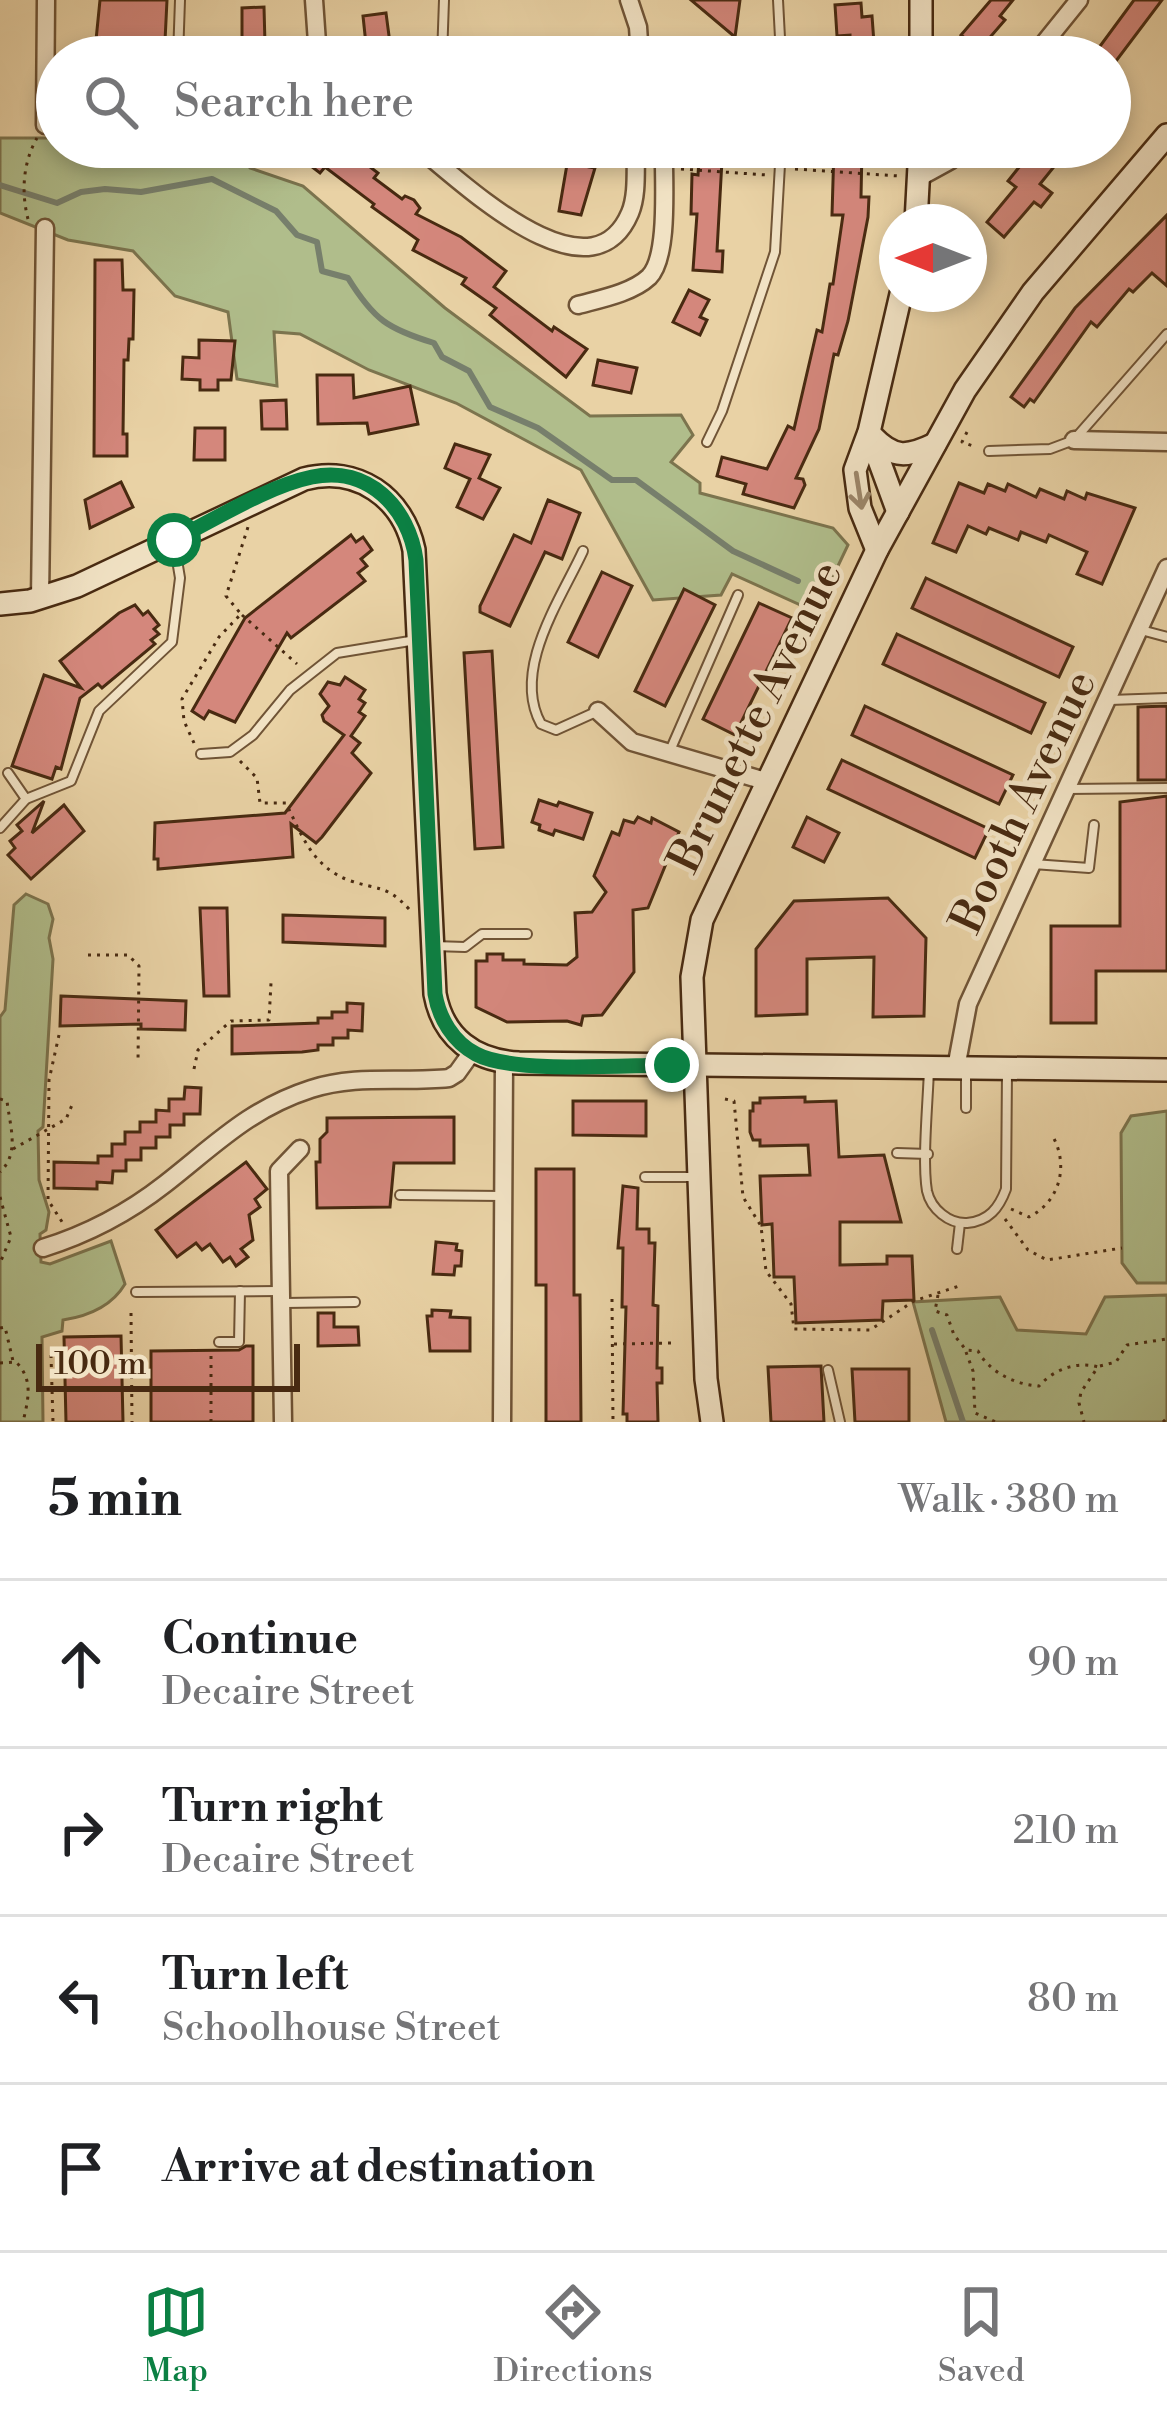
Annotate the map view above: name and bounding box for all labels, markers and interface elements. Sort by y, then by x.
search box [36,36,1131,168]
icon: search [78,69,144,135]
text: Search here [174,74,414,131]
north arrow [879,204,987,312]
one-way arrow [848,471,871,510]
route start [147,513,201,567]
street label: Brunette Avenue [656,552,856,883]
street label: Booth Avenue [938,662,1110,943]
route end [645,1038,699,1092]
scale bar [36,1338,300,1391]
text: 100 m [54,1344,147,1385]
text: 5 min [48,1468,182,1532]
text: Walk · 380 m [898,1476,1119,1525]
text: Continue [162,1611,358,1668]
icon: ahead [48,1631,114,1697]
text: 90 m [1027,1639,1119,1688]
text: Decaire Street [162,1668,415,1717]
text: Turn right [162,1779,383,1836]
icon: right [48,1799,114,1865]
text: 210 m [1013,1807,1119,1856]
text: Decaire Street [162,1836,415,1885]
text: Turn left [162,1947,348,2004]
icon: left [48,1967,114,2033]
text: 80 m [1027,1975,1119,2024]
text: Schoolhouse Street [162,2004,501,2053]
icon: arrive [48,2135,114,2201]
text: Arrive at destination [162,2139,595,2196]
tab: Map [143,2279,209,2392]
tab: Directions [494,2279,653,2392]
tab: Saved [938,2279,1024,2392]

